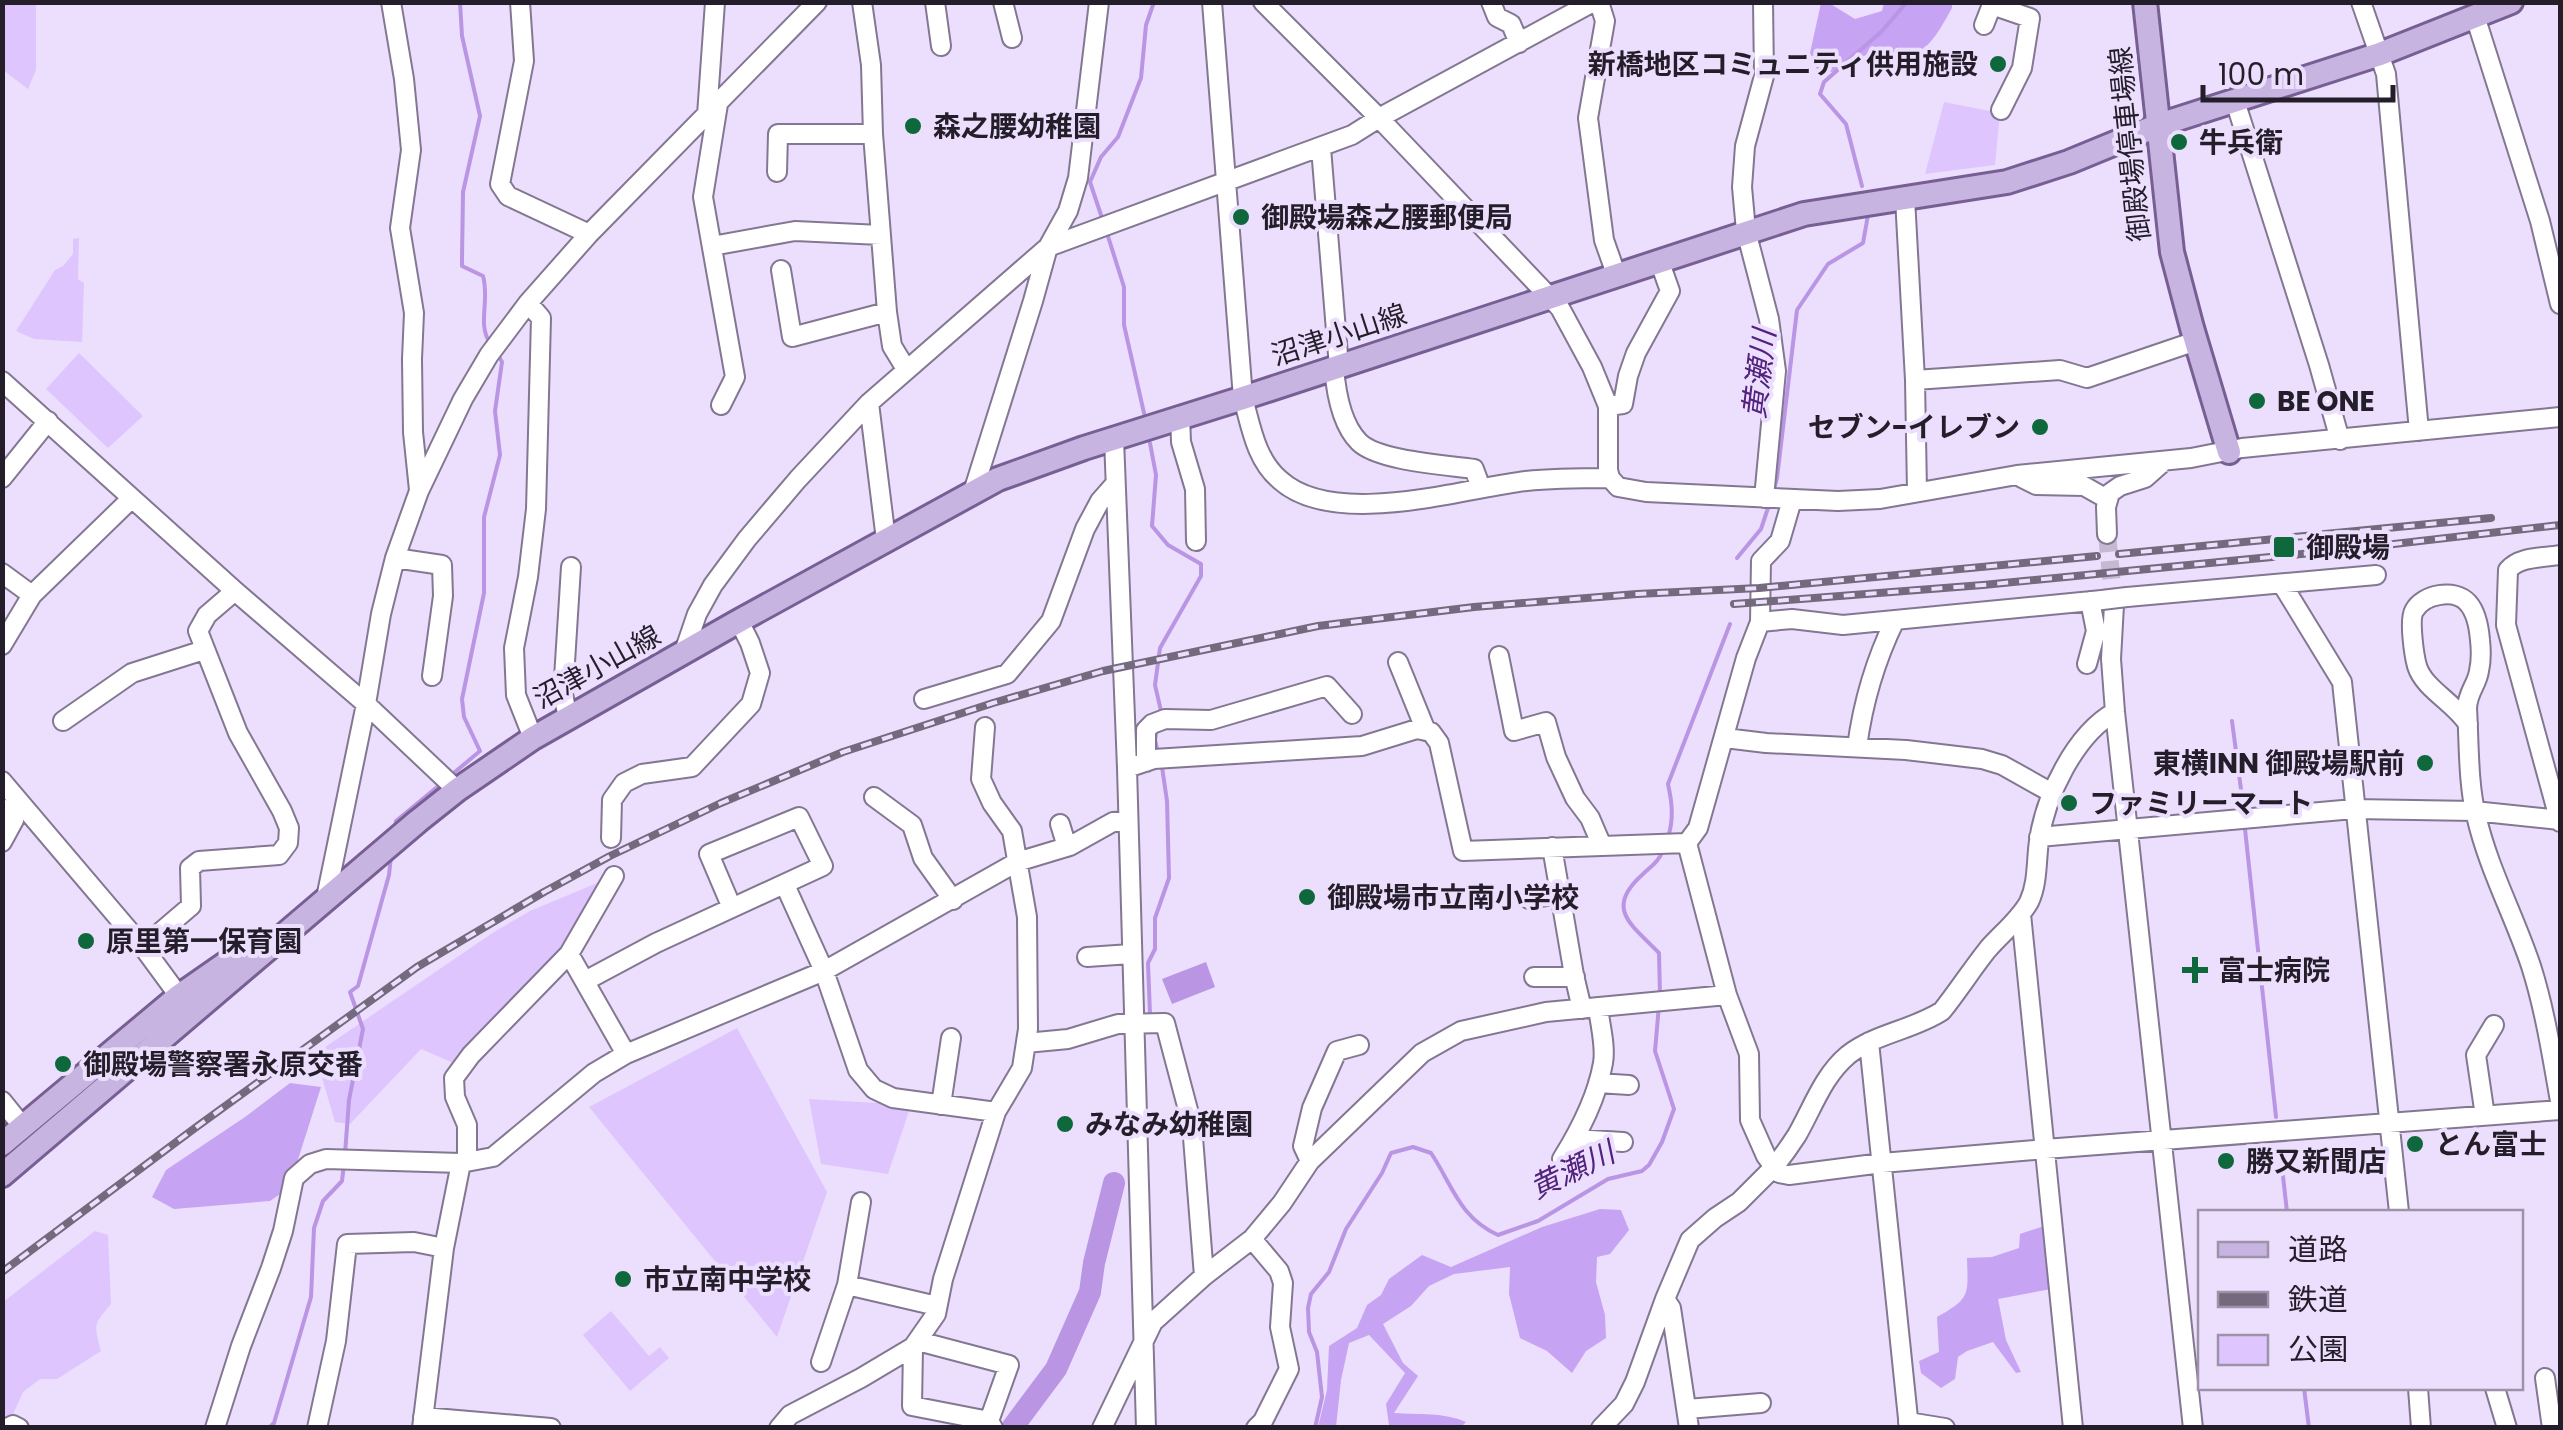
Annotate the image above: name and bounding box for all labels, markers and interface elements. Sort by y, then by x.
scale bar [2203,40,2393,102]
street label: 御殿場停車場線 [2100,44,2160,244]
place label: 新橋地区コミュニティ供用施設 [1588,45,1978,84]
marker: 新橋地区コミュニティ供用施設 [1987,53,2009,75]
text: 100 m [2218,53,2304,96]
place label: 森之腰幼稚園 [933,107,1101,146]
marker: 森之腰幼稚園 [902,115,924,137]
place label: 牛兵衛 [2199,123,2283,162]
marker: 牛兵衛 [2168,131,2190,153]
place label: 御殿場森之腰郵便局 [1261,198,1513,237]
marker: 御殿場森之腰郵便局 [1230,206,1252,228]
street label: 沼津小山線 [1266,295,1412,375]
water label: 黄瀬川 [1732,324,1786,421]
place label: BE ONE [2277,382,2375,421]
marker: BE ONE [2246,390,2268,412]
place label: セブン-イレブン [1808,408,2020,447]
marker: セブン-イレブン [2029,416,2051,438]
place label: 御殿場 [2306,528,2390,567]
marker: 御殿場 [2271,534,2297,560]
street label: 沼津小山線 [526,616,668,718]
place label: 東横INN 御殿場駅前 [2153,744,2405,783]
marker: 東横INN 御殿場駅前 [2414,752,2436,774]
place label: ファミリーマート [2089,784,2313,823]
marker: ファミリーマート [2058,792,2080,814]
place label: 御殿場市立南小学校 [1327,878,1579,917]
marker: 御殿場市立南小学校 [1296,886,1318,908]
place label: 原里第一保育園 [106,922,302,961]
marker: 原里第一保育園 [75,930,97,952]
place label: 富士病院 [2218,951,2330,990]
marker: 富士病院 [2182,957,2208,983]
place label: 御殿場警察署永原交番 [83,1045,363,1084]
marker: 御殿場警察署永原交番 [52,1053,74,1075]
place label: みなみ幼稚園 [1085,1105,1253,1144]
marker: みなみ幼稚園 [1054,1113,1076,1135]
place label: とん富士 [2435,1125,2547,1164]
water label: 黄瀬川 [1522,1130,1625,1209]
marker: とん富士 [2404,1133,2426,1155]
place label: 勝又新聞店 [2246,1142,2386,1181]
marker: 勝又新聞店 [2215,1150,2237,1172]
legend [2198,1210,2523,1390]
text: 道路 [2288,1228,2348,1271]
place label: 市立南中学校 [643,1260,811,1299]
marker: 市立南中学校 [612,1268,634,1290]
text: 鉄道 [2288,1278,2348,1321]
text: 公園 [2288,1328,2348,1371]

